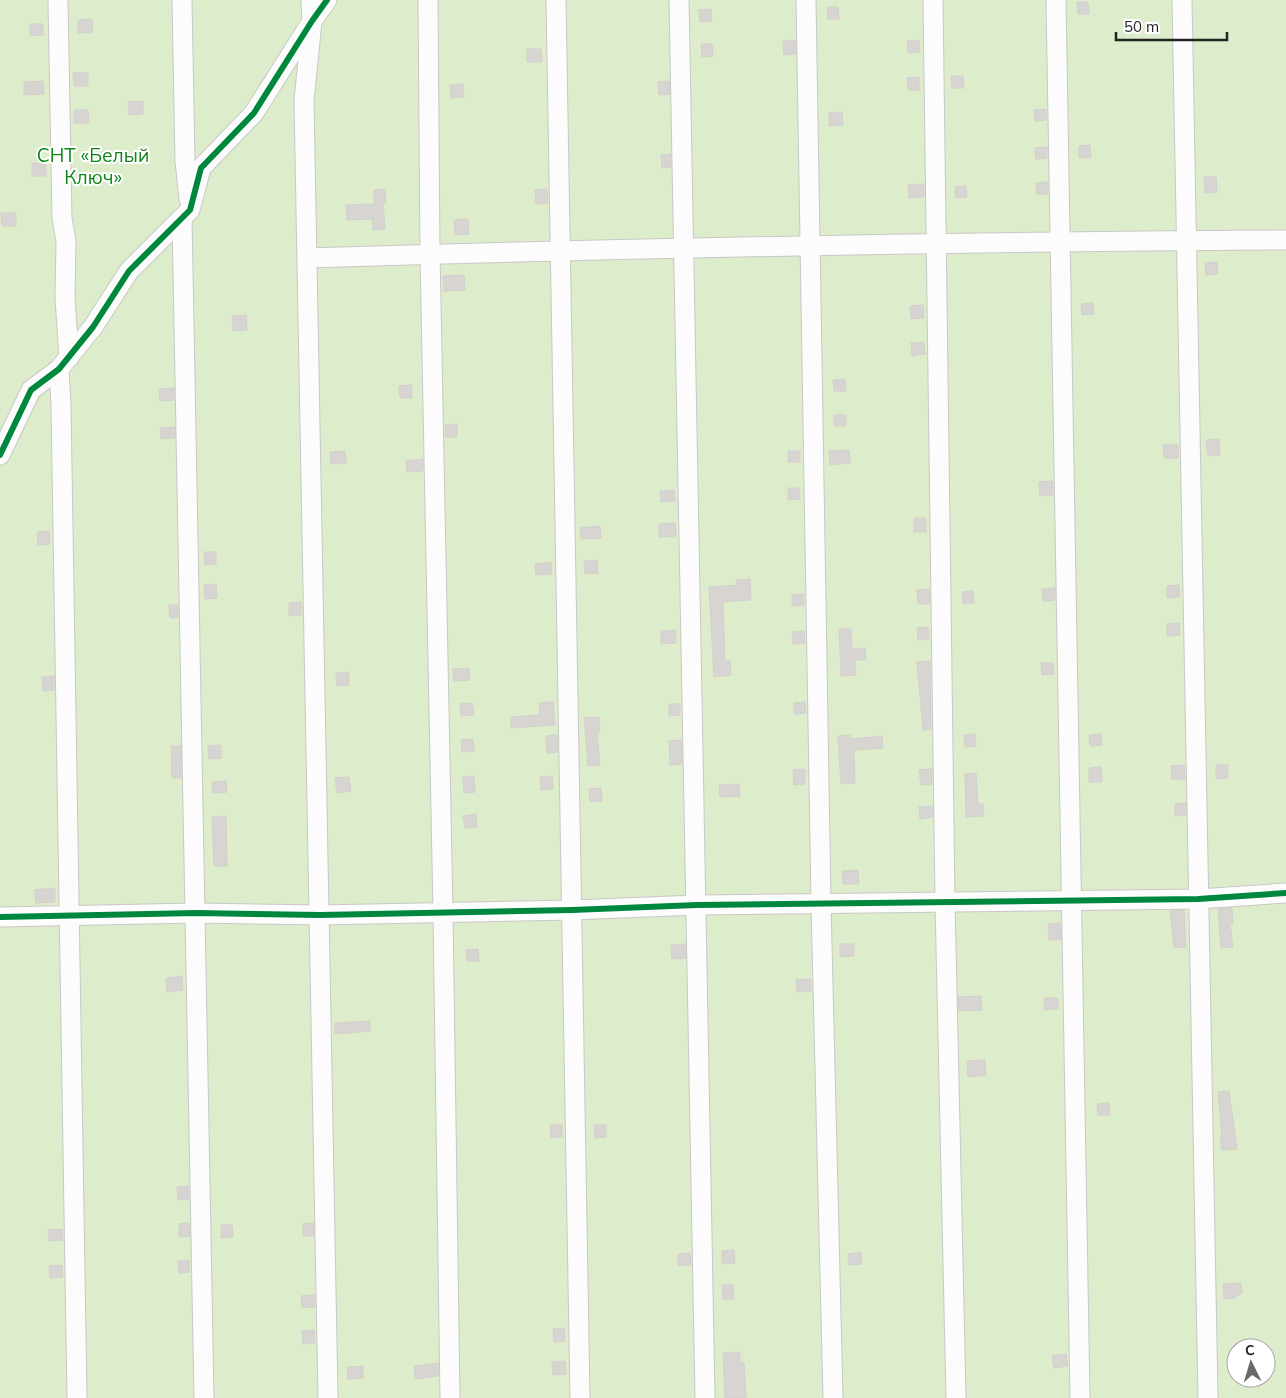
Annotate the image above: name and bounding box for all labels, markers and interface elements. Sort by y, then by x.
scale bar [1116,10,1227,42]
text: 50 m [1124,17,1159,36]
park label: СНТ «Белый Ключ» [37,143,149,189]
north arrow [1226,1338,1276,1388]
text: С [1244,1341,1255,1359]

